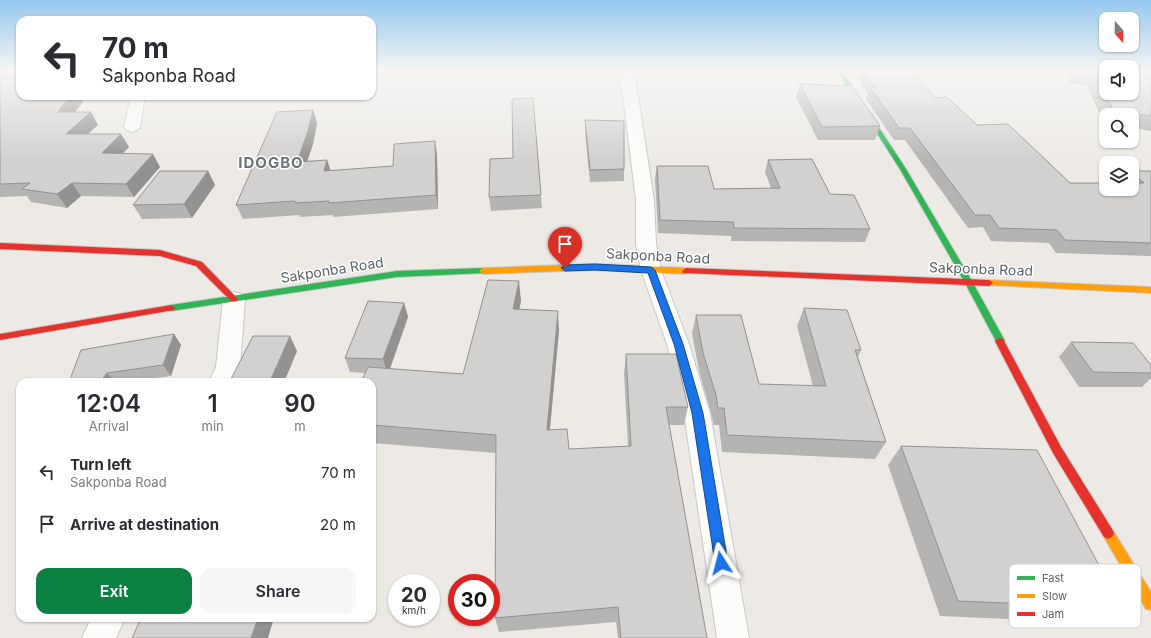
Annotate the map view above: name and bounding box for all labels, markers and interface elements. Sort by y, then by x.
north arrow [1099,12,1139,52]
map controls [1099,12,1139,196]
text: 70 m [102,31,169,65]
icon: left [36,32,88,84]
button: sound [1099,60,1139,100]
text: Sakponba Road [102,65,236,86]
button: search [1099,108,1139,148]
district label: IDOGBO [238,153,304,172]
button: layers [1099,156,1139,196]
pin [548,227,582,268]
icon: arrive [554,233,576,255]
street label: Sakponba Road [606,244,710,267]
street label: Sakponba Road [279,253,385,286]
street label: Sakponba Road [929,258,1033,279]
text: 12:04 [77,389,141,418]
text: 1 [208,389,218,418]
text: 90 [284,389,315,418]
text: Arrival [89,418,129,434]
text: min [202,418,224,434]
text: m [294,418,306,434]
text: Turn left [70,455,131,474]
icon: left [36,461,58,483]
text: 70 m [321,463,356,482]
text: Sakponba Road [70,474,167,490]
icon: arrive [36,513,58,535]
text: Arrive at destination [70,515,219,534]
text: 20 m [320,515,356,534]
position arrow [700,542,742,584]
legend [1009,564,1141,628]
button: Exit [36,568,192,614]
button: Share [200,568,356,614]
text: Fast [1042,571,1064,585]
speed limit sign: 30 [448,574,500,626]
text: 20 [401,583,427,607]
text: Slow [1042,589,1067,603]
text: km/h [402,604,426,616]
text: Jam [1042,607,1064,621]

